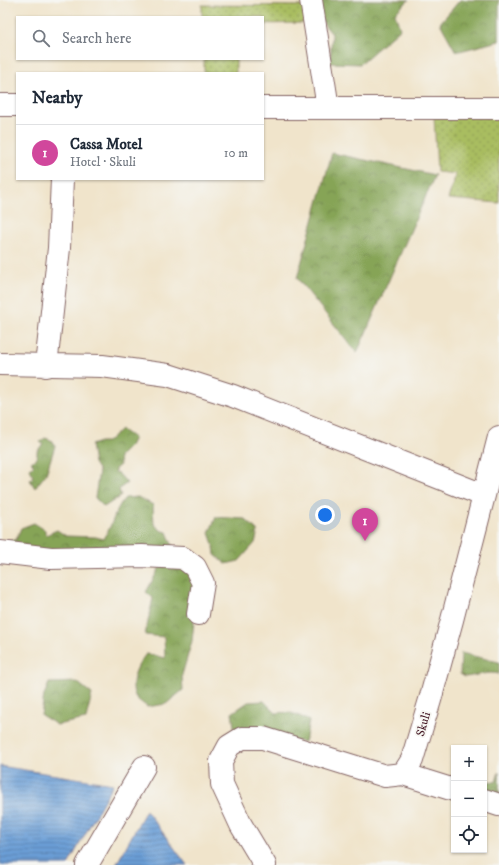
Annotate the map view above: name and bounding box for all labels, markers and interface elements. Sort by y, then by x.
search box [16,16,264,60]
icon: search [30,27,52,49]
text: Search here [62,29,131,48]
text: Nearby [32,87,82,109]
text: Cassa Motel [70,135,142,154]
text: 1 [43,145,47,161]
text: 10 m [224,145,248,161]
text: Hotel · Skuli [70,154,136,170]
your location [315,505,335,525]
pin: 1 [352,508,378,541]
street label: Skuli [413,710,434,738]
map controls [451,745,487,853]
button: + [451,745,487,781]
button: − [451,781,487,817]
button: locate [451,817,487,853]

